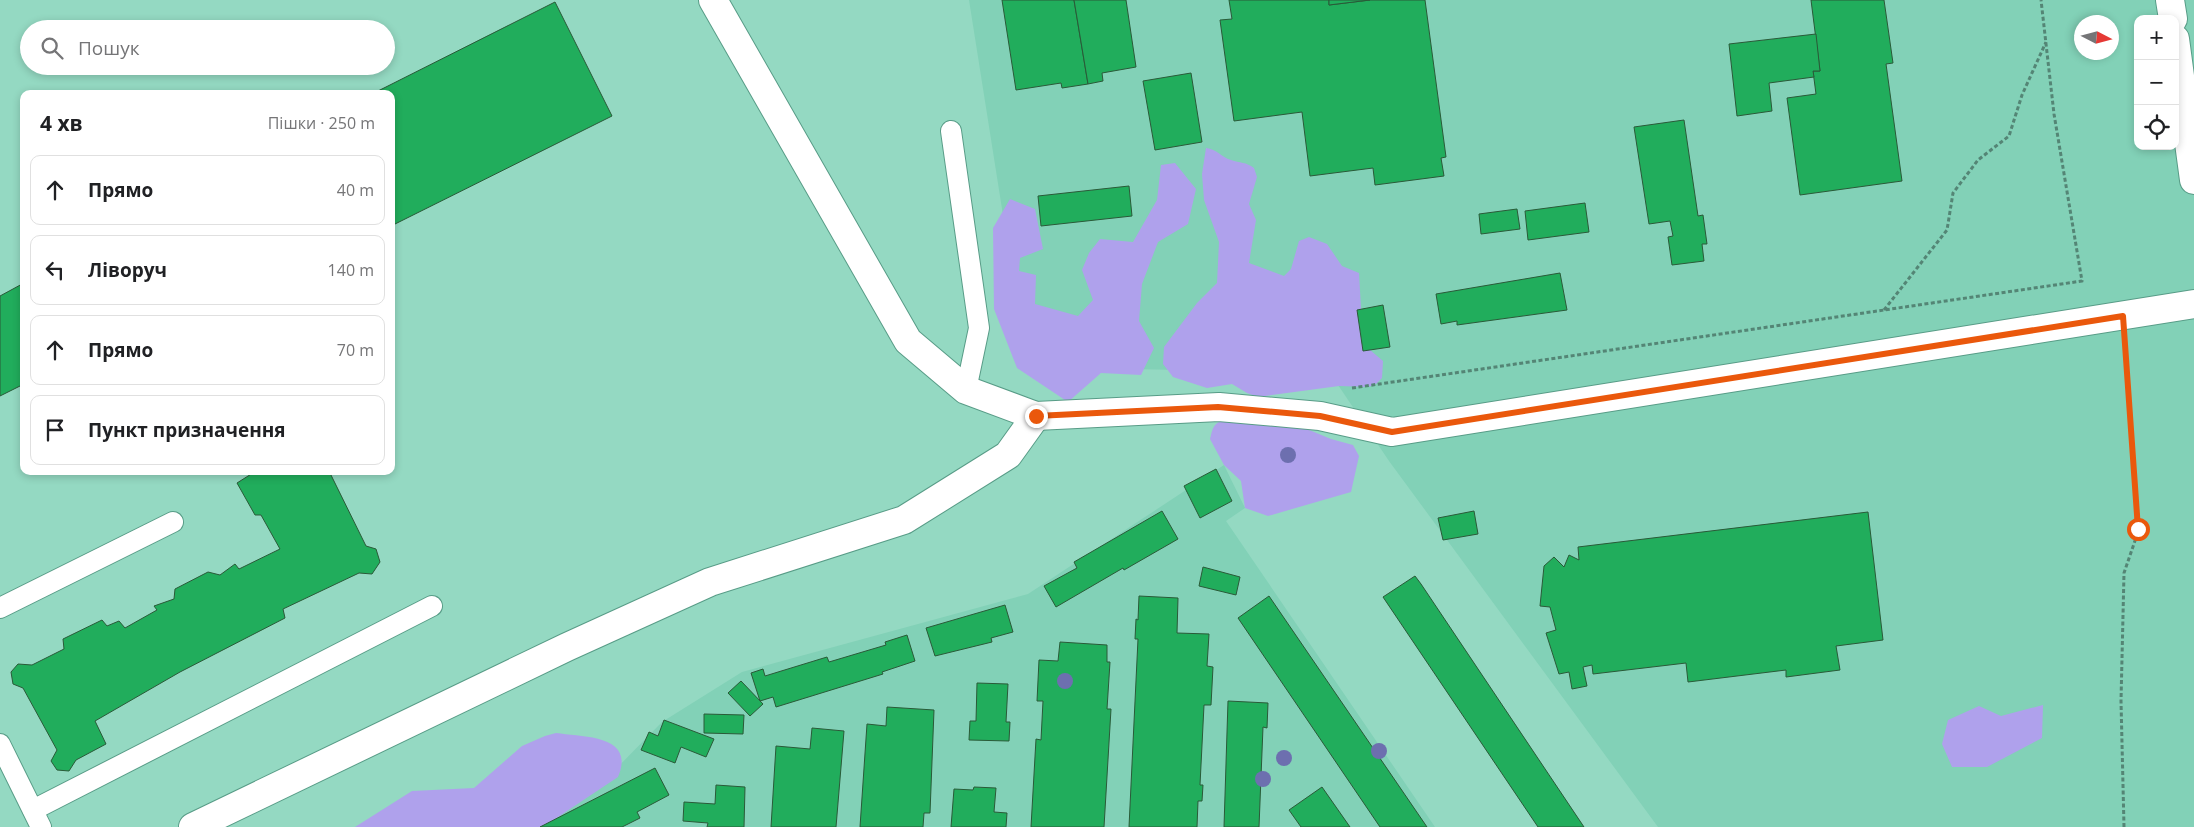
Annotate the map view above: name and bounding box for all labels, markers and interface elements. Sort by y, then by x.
north arrow [2074,15,2119,60]
map controls [2134,15,2179,150]
button: + [2134,15,2179,60]
search box [20,20,395,75]
icon: search [38,34,66,62]
text: Пошук [78,35,140,61]
button: − [2134,60,2179,105]
button: locate [2134,105,2179,150]
text: 4 хв [40,109,83,137]
text: Пішки · 250 m [268,112,375,134]
icon: ahead [41,176,69,204]
text: Прямо [88,177,153,203]
text: 40 m [337,179,374,201]
icon: left [41,256,69,284]
text: Ліворуч [88,257,167,283]
text: 140 m [328,259,374,281]
icon: ahead [41,336,69,364]
text: Прямо [88,337,153,363]
text: 70 m [337,339,374,361]
route end [1025,405,1048,428]
icon: arrive [41,416,69,444]
text: Пункт призначення [88,417,286,443]
route start [2127,518,2150,541]

